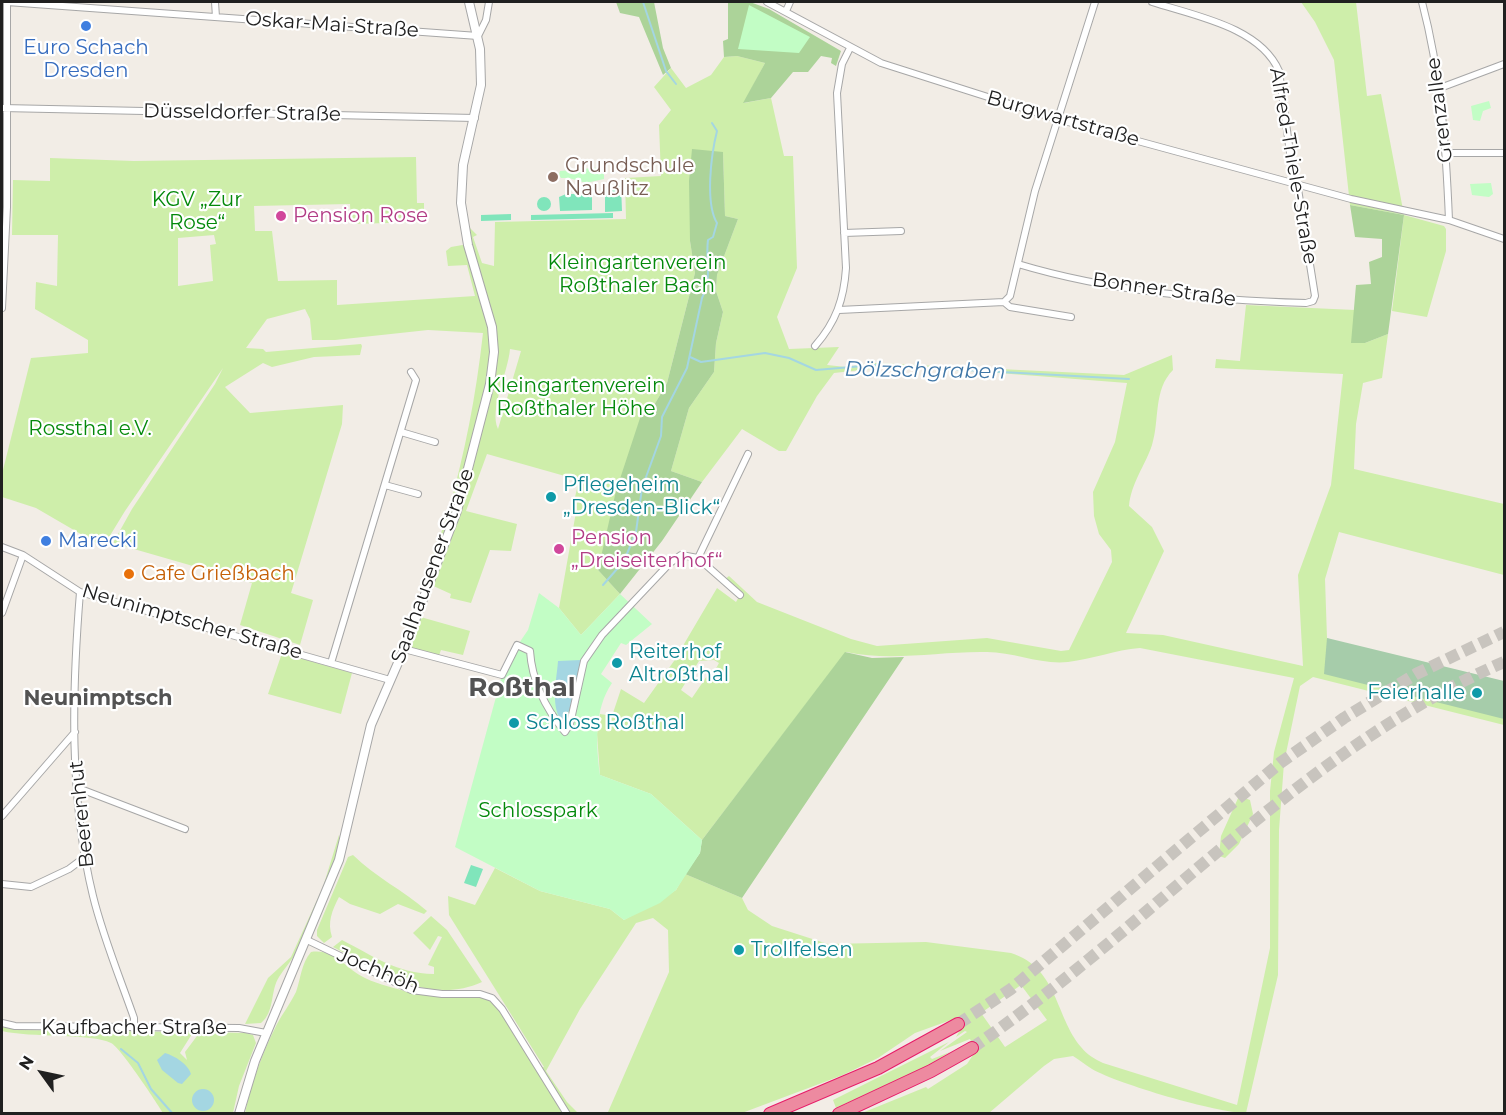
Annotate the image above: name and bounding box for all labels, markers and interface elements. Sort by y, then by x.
street label: Oskar-Mai-Straße [244,7,420,43]
marker: Euro Schach Dresden [79,19,93,33]
place label: Euro Schach Dresden [23,36,149,83]
street label: Grenzallee [1422,56,1458,164]
street label: Alfred-Thiele-Straße [1264,66,1322,266]
street label: Burgwartstraße [984,86,1142,152]
street label: Düsseldorfer Straße [143,99,341,127]
place label: Grundschule Naußlitz [565,154,694,201]
marker: Grundschule Naußlitz [546,170,560,184]
park label: KGV „Zur Rose“ [152,188,242,235]
place label: Pension Rose [293,204,428,228]
marker: Pension Rose [274,209,288,223]
park label: Kleingartenverein Roßthaler Bach [548,251,726,298]
street label: Bonner Straße [1091,268,1237,312]
water label: Dölzschgraben [844,357,1006,385]
park label: Kleingartenverein Roßthaler Höhe [487,374,665,421]
park label: Rossthal e.V. [28,417,152,441]
street label: Saalhausener Straße [387,465,479,667]
place label: Pflegeheim „Dresden-Blick“ [563,473,720,520]
marker: Pflegeheim „Dresden-Blick“ [544,490,558,504]
place label: Pension „Dreiseitenhof“ [571,526,722,573]
place label: Marecki [58,529,137,553]
marker: Marecki [39,534,53,548]
marker: Pension „Dreiseitenhof“ [552,542,566,556]
place label: Cafe Grießbach [141,562,295,586]
marker: Cafe Grießbach [122,567,136,581]
street label: Neunimptscher Straße [79,579,305,665]
place label: Reiterhof Altroßthal [629,640,729,687]
marker: Reiterhof Altroßthal [610,656,624,670]
district label: Roßthal [468,672,576,704]
place label: Feierhalle [1367,681,1465,705]
district label: Neunimptsch [23,686,173,712]
marker: Feierhalle [1470,686,1484,700]
place label: Schloss Roßthal [526,711,685,735]
marker: Schloss Roßthal [507,716,521,730]
street label: Beerenhut [64,759,100,869]
park label: Schlosspark [478,799,598,823]
place label: Trollfelsen [751,938,853,962]
street label: Jochhöh [333,943,423,999]
marker: Trollfelsen [732,943,746,957]
street label: Kaufbacher Straße [41,1016,227,1040]
north arrow [12,1043,72,1103]
text: N [15,1052,38,1074]

